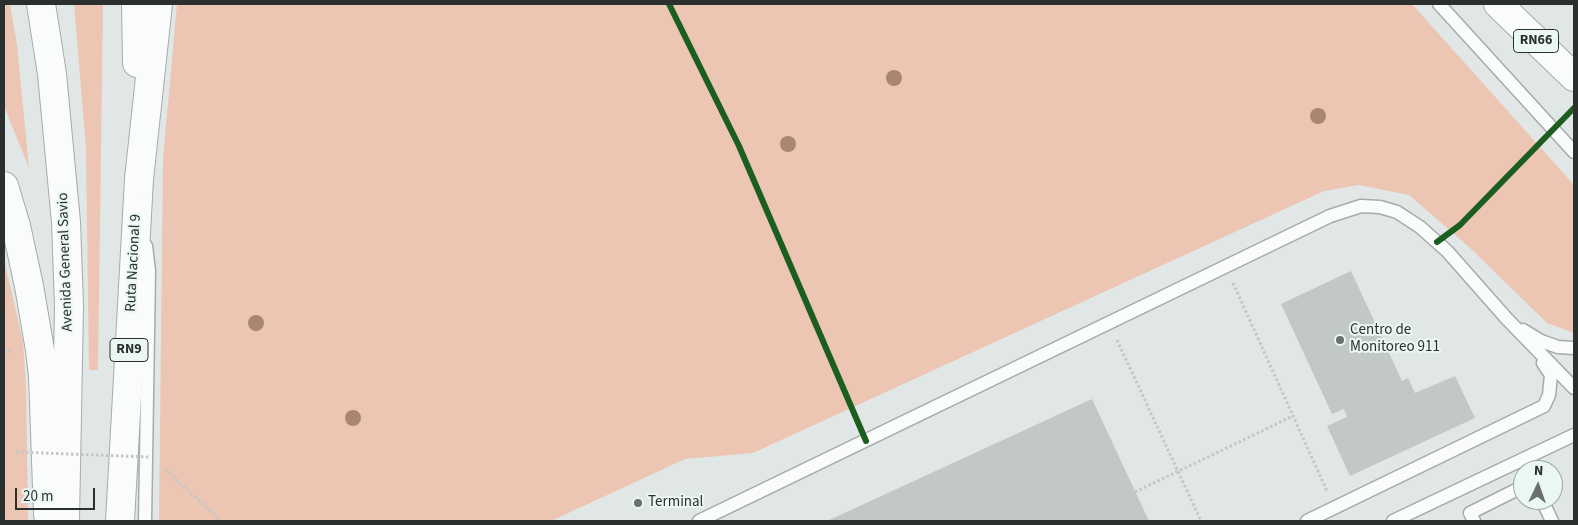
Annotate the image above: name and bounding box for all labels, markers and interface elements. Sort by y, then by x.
road number: RN66 [1514,29,1558,52]
street label: Avenida General Savio [55,192,77,332]
street label: Ruta Nacional 9 [122,214,146,312]
place label: Centro de Monitoreo 911 [1350,322,1440,357]
marker: Centro de Monitoreo 911 [1334,334,1346,346]
road number: RN9 [110,338,148,362]
north arrow [1513,460,1563,510]
text: N [1534,461,1544,481]
scale bar [18,478,98,510]
text: 20 m [23,486,53,507]
place label: Terminal [648,494,703,512]
marker: Terminal [632,497,644,509]

